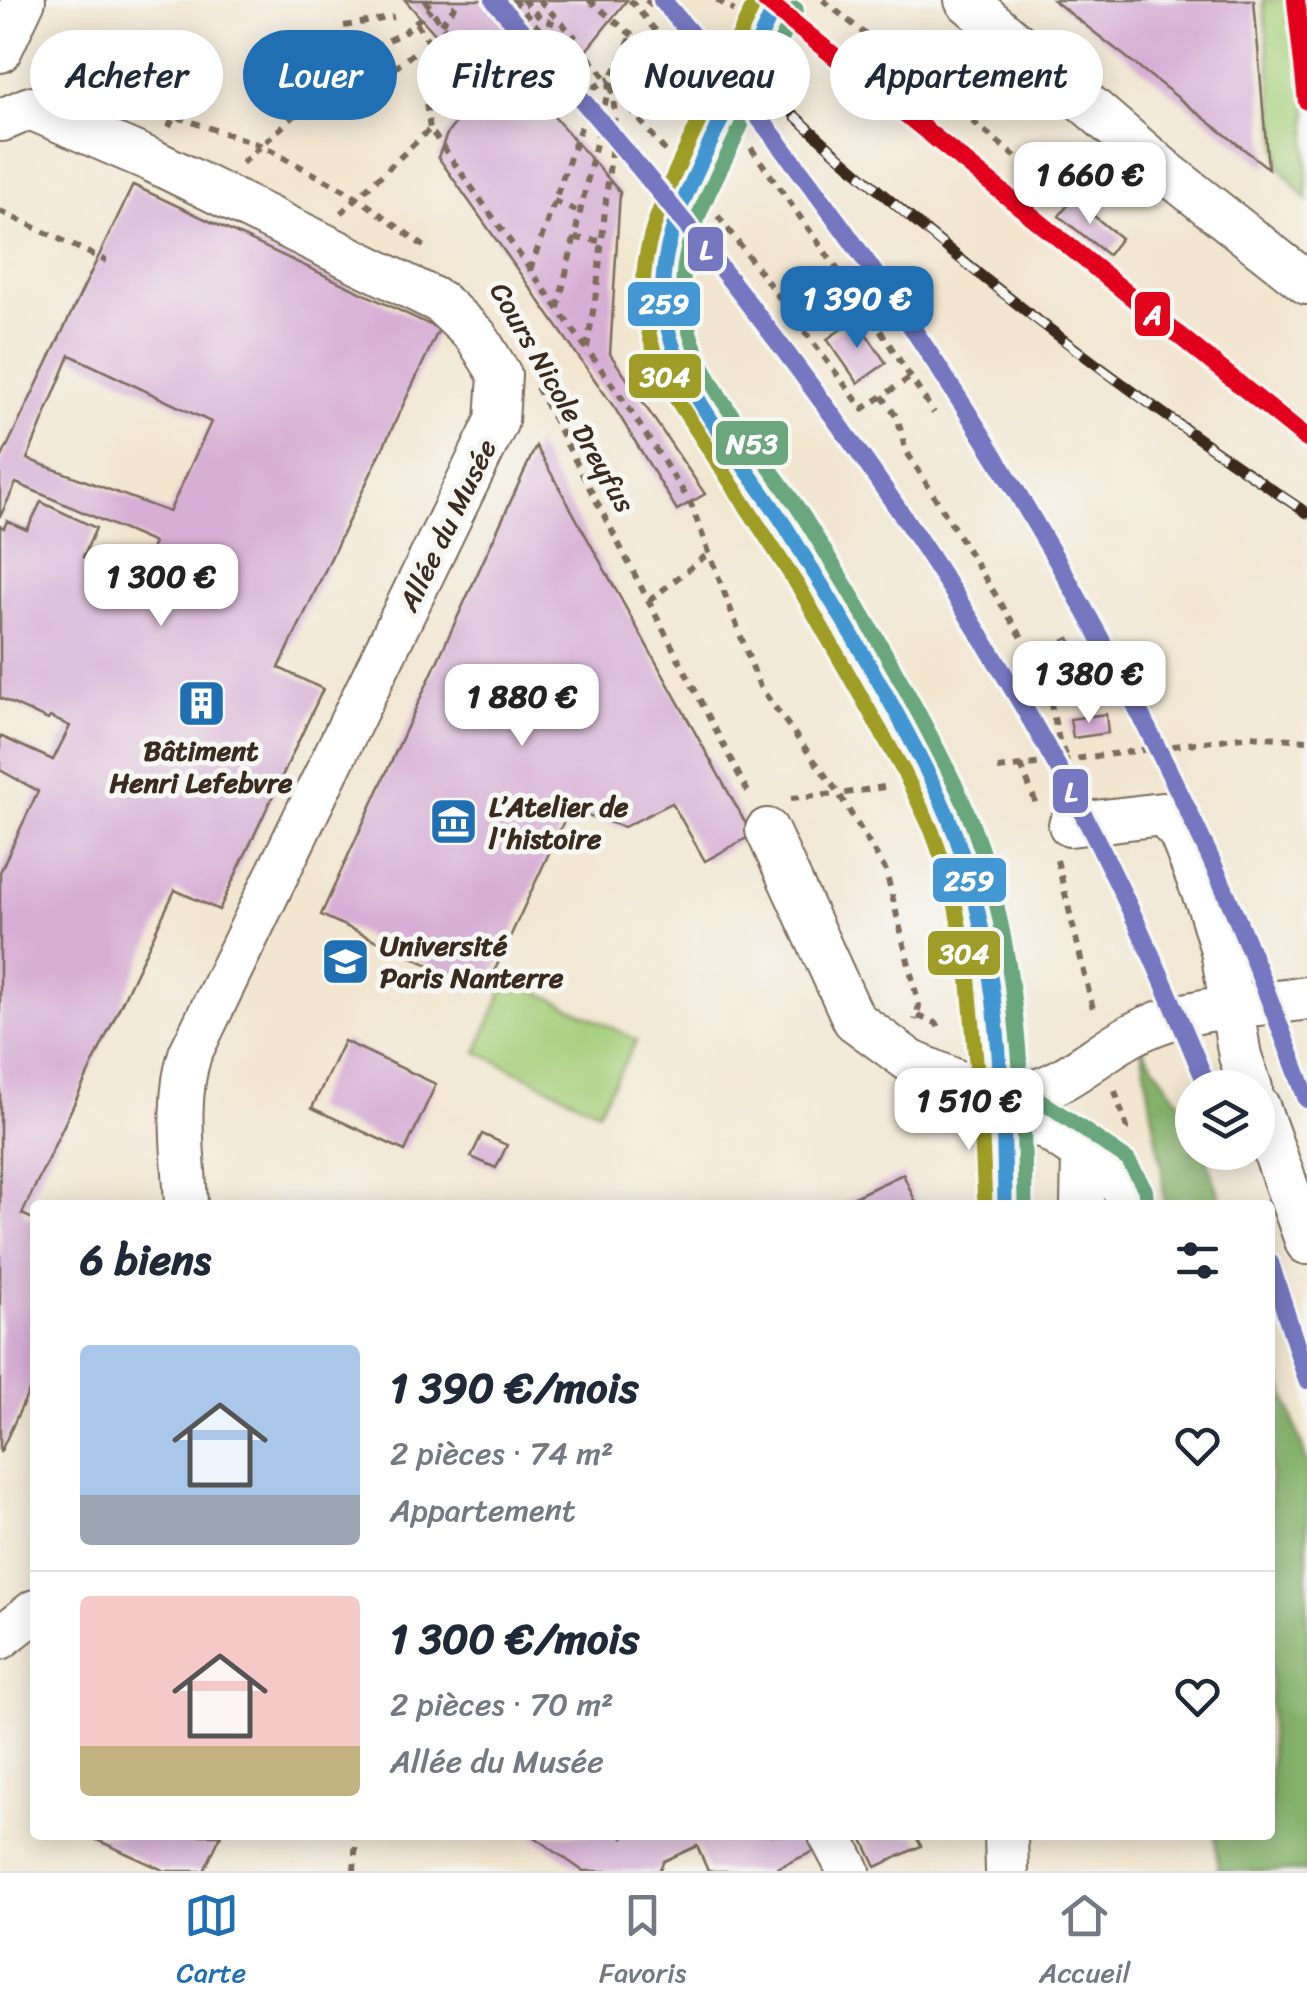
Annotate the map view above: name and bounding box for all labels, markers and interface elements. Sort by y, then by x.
chip: Acheter [30,30,223,120]
chip: Louer [243,30,397,120]
chip: Filtres [417,30,590,120]
chip: Nouveau [610,30,810,120]
chip: Appartement [830,30,1103,120]
pin: 1 660 € [998,142,1182,227]
text: 1 660 € [1036,146,1144,203]
line badge: L [686,225,725,273]
text: L [700,225,714,274]
pin: 1 390 € [765,266,949,351]
text: 1 390 € [802,270,912,327]
street label: Cours Nicole Dreyfus [476,272,649,522]
text: 259 [638,279,689,328]
line badge: 259 [626,280,702,328]
line badge: A [1133,290,1172,338]
text: A [1143,290,1162,339]
line badge: 304 [627,352,703,400]
text: 304 [639,352,691,401]
line badge: N53 [714,419,790,467]
text: N53 [725,419,779,468]
street label: Allée du Musée [384,430,510,621]
pin: 1 300 € [69,544,253,629]
text: 1 300 € [106,548,216,605]
pin: 1 380 € [997,641,1181,726]
text: 1 380 € [1035,645,1143,702]
pin: 1 880 € [430,664,614,749]
text: 1 880 € [467,668,577,725]
building icon: Bâtiment Henri Lefebvre [175,677,227,729]
place label: Bâtiment Henri Lefebvre [109,726,293,807]
line badge: L [1051,767,1090,815]
text: L [1065,767,1079,816]
place label: L’Atelier de l'histoire [488,782,629,863]
museum icon: L’Atelier de l'histoire [428,796,480,848]
line badge: 259 [931,856,1008,904]
text: 259 [943,856,994,905]
place label: Université Paris Nanterre [380,921,564,1002]
line badge: 304 [926,929,1002,977]
text: 304 [938,929,990,978]
school or university icon: Université Paris Nanterre [319,935,371,987]
pin: 1 510 € [877,1068,1061,1153]
map controls [1175,1070,1275,1170]
button: layers [1175,1070,1275,1170]
text: 1 510 € [916,1072,1022,1129]
text: 6 biens [80,1223,211,1297]
icon: filters [1170,1233,1225,1288]
text: 1 390 €/mois [390,1351,638,1425]
icon: home [160,1385,280,1505]
icon: heart [1170,1418,1225,1473]
text: 2 pièces · 74 m² [390,1425,613,1482]
text: Appartement [390,1482,576,1539]
text: 1 300 €/mois [390,1602,639,1676]
icon: home [160,1636,280,1756]
icon: heart [1170,1669,1225,1724]
text: 2 pièces · 70 m² [390,1676,614,1733]
text: Allée du Musée [390,1733,604,1790]
tab: Carte [176,1888,246,1997]
tab: Favoris [599,1888,686,1997]
tab: Accueil [1039,1888,1131,1997]

